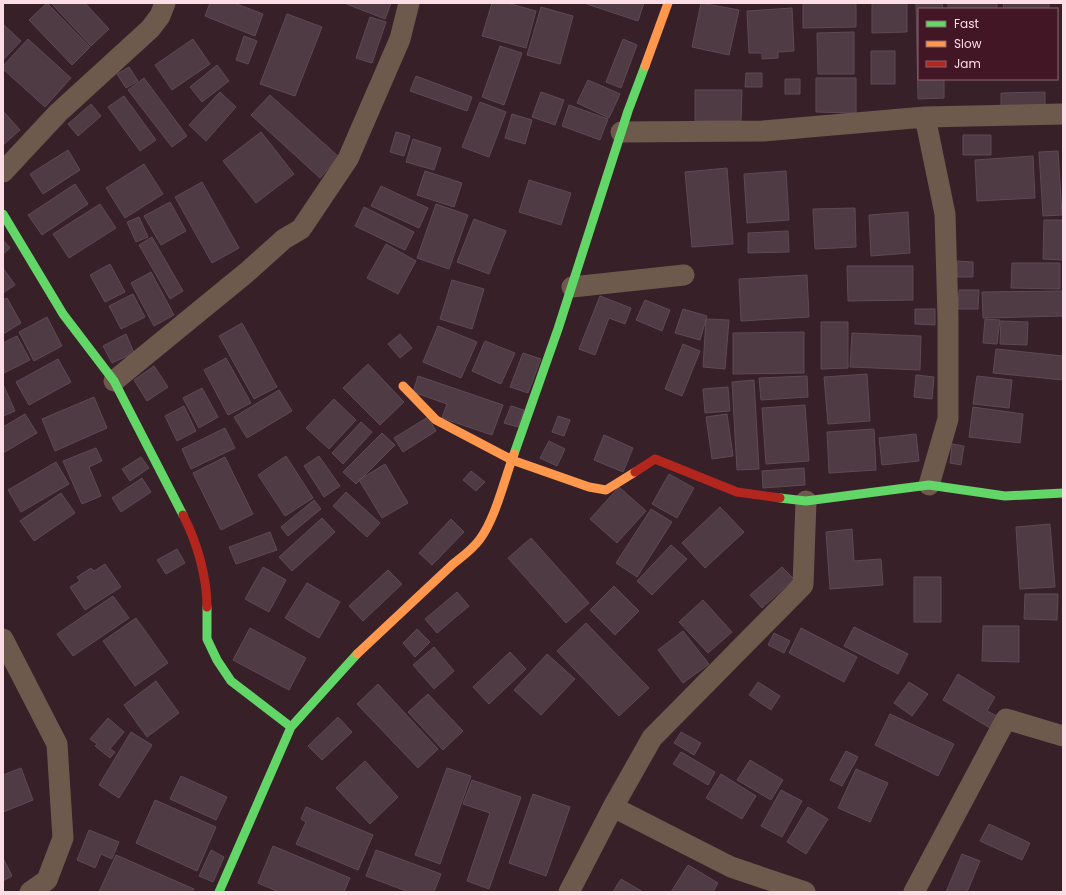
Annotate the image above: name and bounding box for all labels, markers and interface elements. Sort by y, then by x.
legend [918,8,1058,80]
text: Fast [954,15,979,32]
text: Slow [954,35,982,52]
text: Jam [954,55,981,72]

